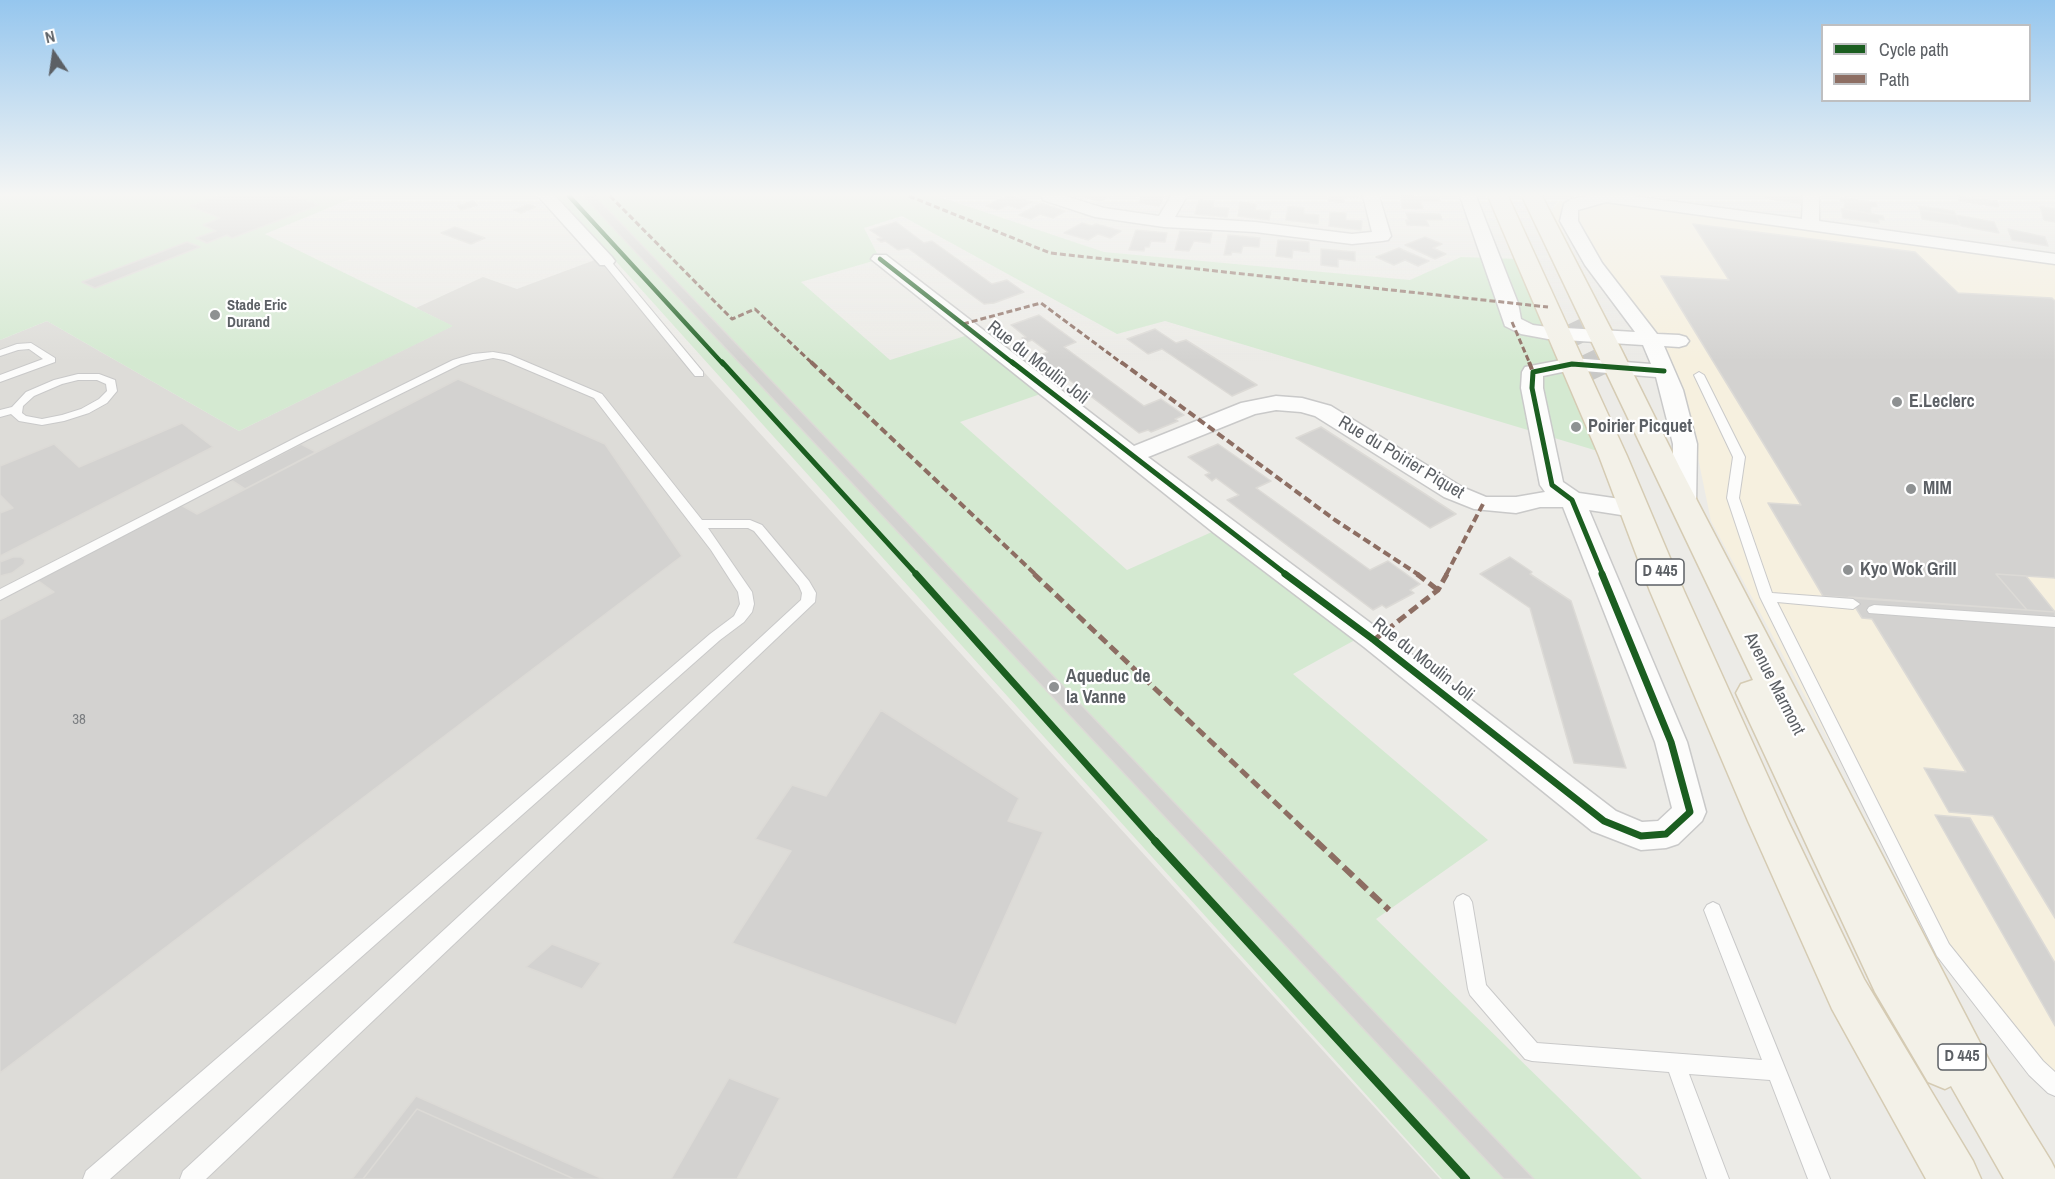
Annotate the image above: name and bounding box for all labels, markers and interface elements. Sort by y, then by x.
north arrow [24,24,84,84]
legend [1821,24,2031,102]
text: N [43,25,57,48]
text: Cycle path [1879,37,1949,62]
text: Path [1879,67,1909,92]
place label: Stade Eric Durand [227,297,287,332]
marker: Stade Eric Durand [208,308,222,322]
street label: Rue du Moulin Joli [983,317,1093,409]
place label: E.Leclerc [1909,391,1975,413]
marker: E.Leclerc [1890,395,1904,409]
street label: Rue du Poirier Piquet [1334,412,1468,504]
place label: Poirier Picquet [1588,416,1692,438]
marker: Poirier Picquet [1569,420,1583,434]
place label: MIM [1923,478,1952,500]
marker: MIM [1904,482,1918,496]
road number: D 445 [1636,559,1684,585]
place label: Kyo Wok Grill [1860,559,1957,581]
marker: Kyo Wok Grill [1841,563,1855,577]
street label: Rue du Moulin Joli [1368,614,1478,706]
street label: Avenue Marmont [1739,629,1809,739]
place label: Aqueduc de la Vanne [1066,666,1150,708]
marker: Aqueduc de la Vanne [1047,680,1061,694]
house number: 38 [72,711,86,729]
road number: D 445 [1938,1044,1986,1070]

